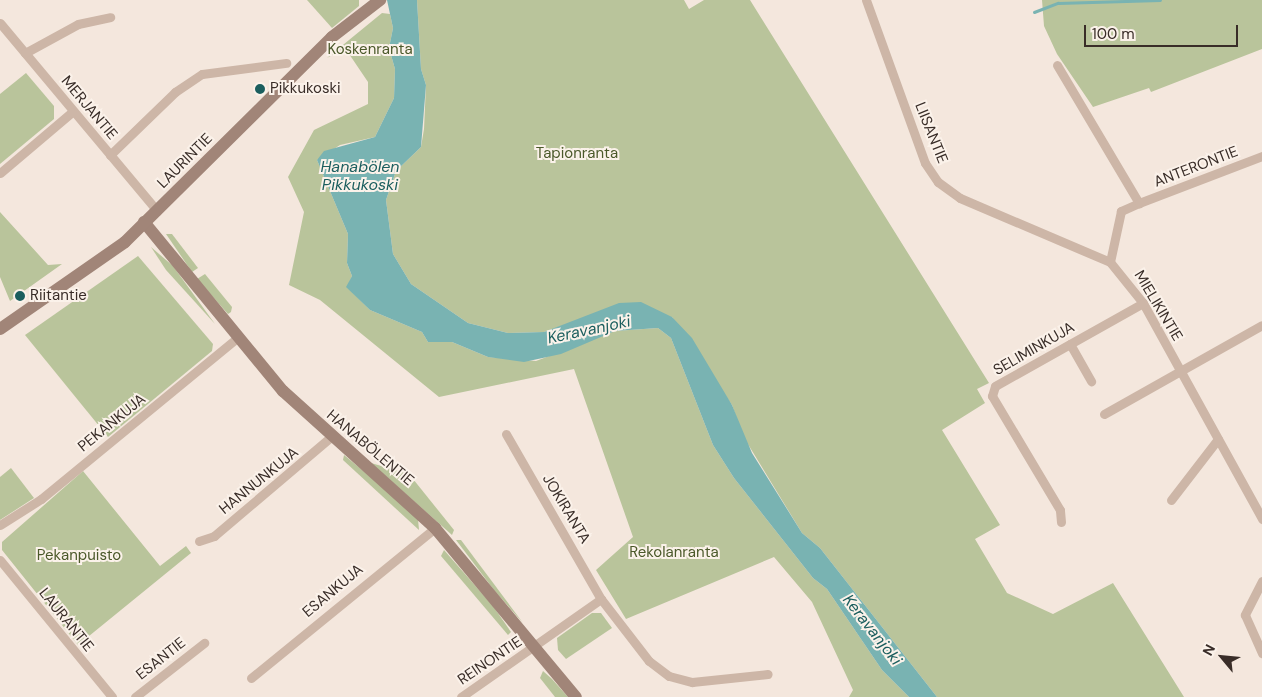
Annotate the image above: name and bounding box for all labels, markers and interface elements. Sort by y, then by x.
scale bar [1087,15,1241,47]
text: 100 m [1092,24,1135,44]
park label: Koskenranta [327,41,413,59]
street label: MERJANTIE [57,72,121,144]
place label: Pikkukoski [270,80,341,98]
marker: Pikkukoski [254,83,266,95]
street label: LIISANTIE [911,100,951,166]
street label: LAURINTIE [154,130,216,192]
street label: ANTERONTIE [1151,143,1241,191]
park label: Tapionranta [536,145,618,163]
water label: Hanabölen Pikkukoski [320,157,400,195]
street label: MIELIKINTIE [1130,267,1186,345]
place label: Riitantie [30,287,87,305]
marker: Riitantie [14,290,26,302]
water label: Keravanjoki [546,312,632,348]
street label: SELIMINKUJA [990,319,1078,379]
street label: PEKANKUJA [75,390,149,456]
street label: HANABÖLENTIE [323,406,417,490]
street label: HANNUNKUJA [216,444,302,518]
street label: JOKIRANTA [538,471,594,547]
park label: Rekolanranta [629,544,719,562]
park label: Pekanpuisto [37,547,121,565]
street label: ESANKUJA [299,561,367,621]
street label: LAURANTIE [35,584,97,656]
water label: Keravanjoki [838,591,906,669]
north arrow [1197,632,1247,682]
street label: REINONTIE [454,633,526,689]
street label: ESANTIE [133,634,189,684]
text: N [1198,641,1219,659]

